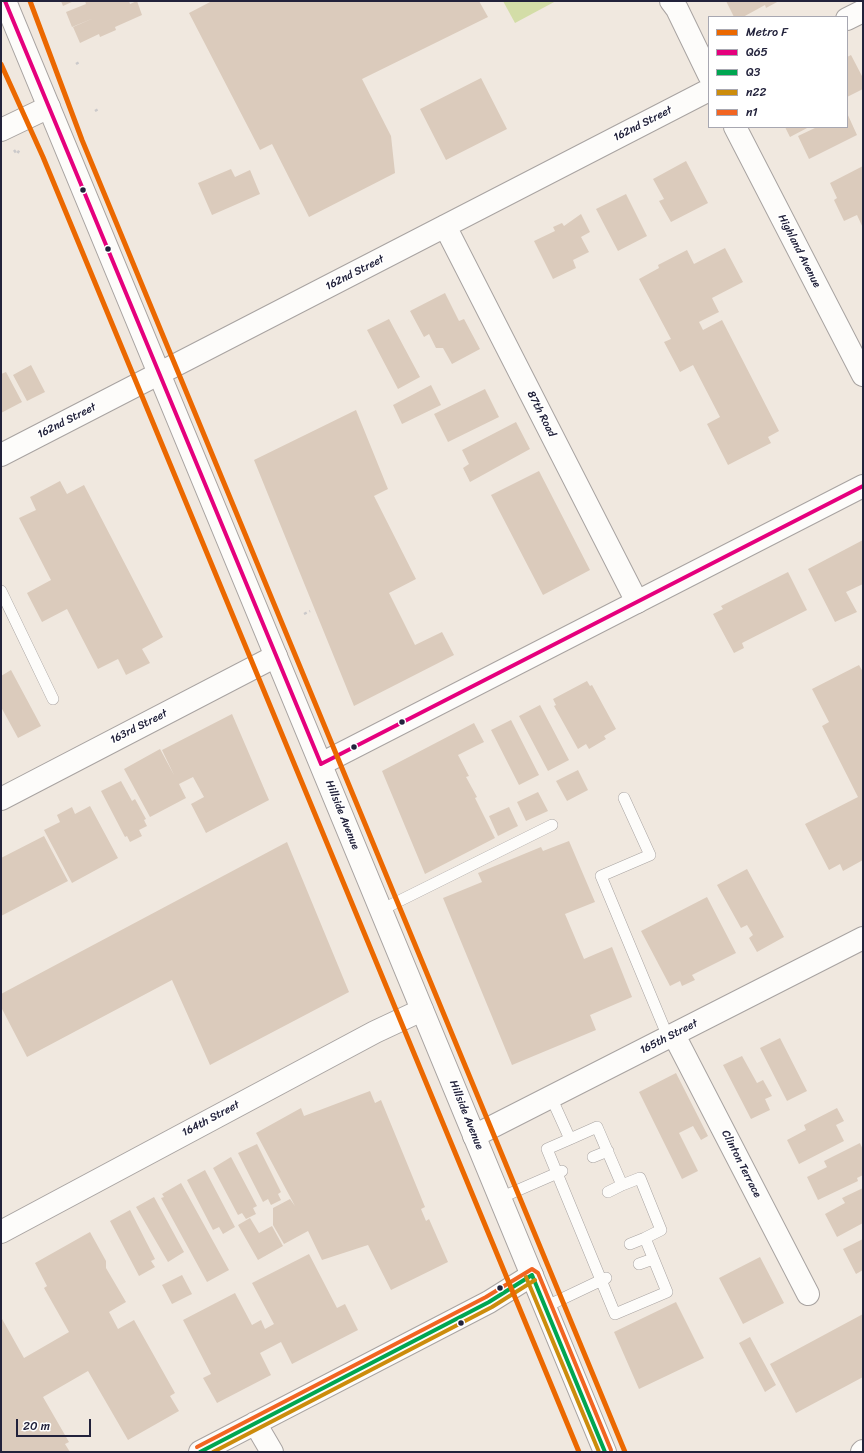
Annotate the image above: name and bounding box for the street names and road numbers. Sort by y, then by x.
street label: 162nd Street [612,104,674,144]
street label: Highland Avenue [775,212,823,290]
street label: 162nd Street [324,253,386,293]
street label: 87th Road [524,389,558,439]
street label: 162nd Street [36,401,98,441]
street label: 163rd Street [108,707,170,747]
street label: Hillside Avenue [322,778,362,852]
street label: 165th Street [638,1017,700,1057]
street label: Hillside Avenue [446,1078,486,1152]
street label: 164th Street [180,1098,242,1140]
street label: Clinton Terrace [718,1128,764,1200]

